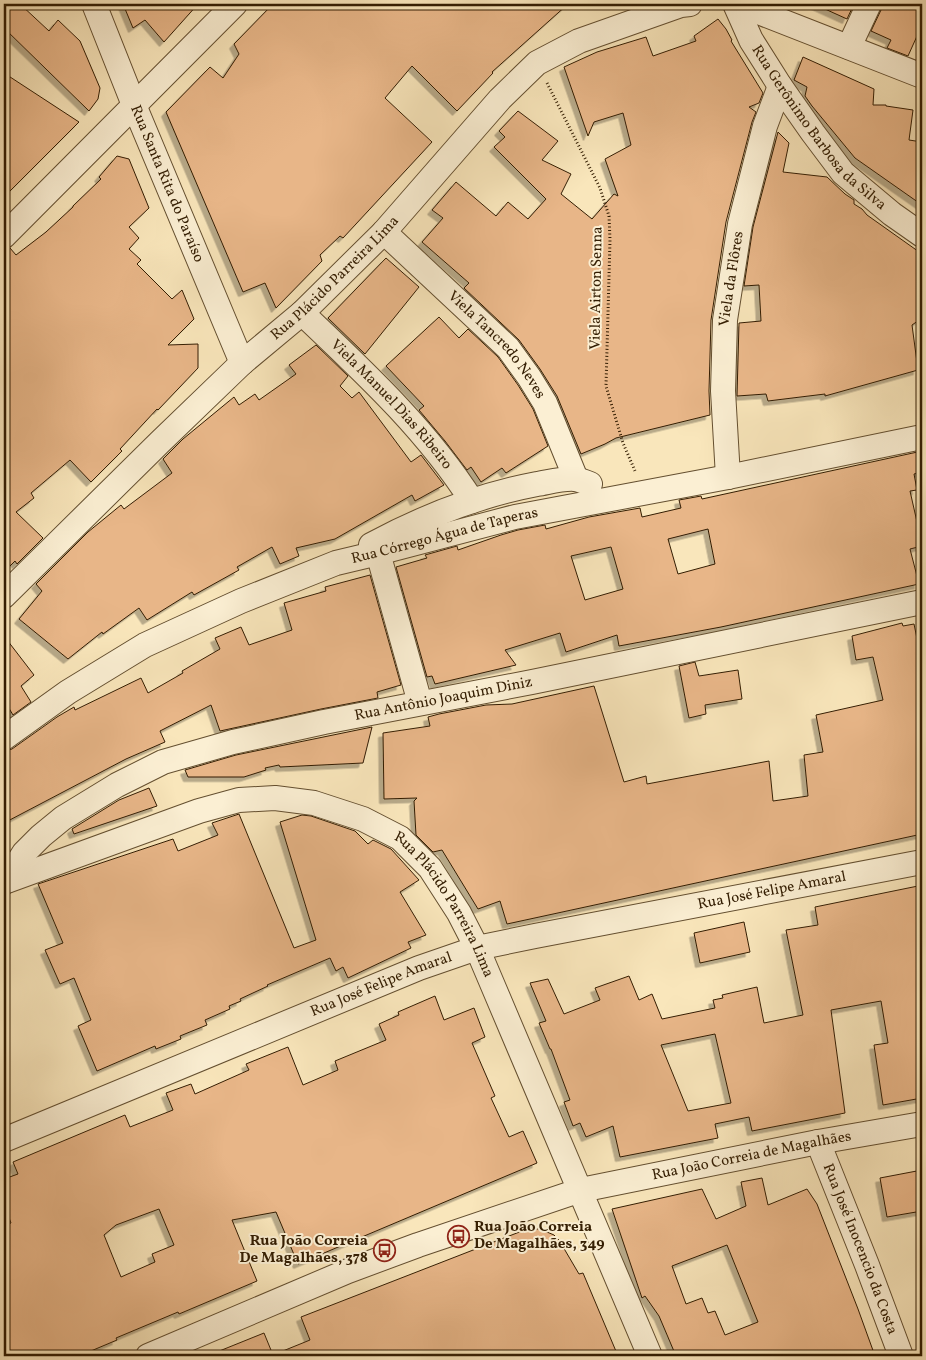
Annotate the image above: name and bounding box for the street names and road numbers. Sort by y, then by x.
street label: Rua Gerônimo Barbosa da Silva [746,41,891,215]
street label: Rua Santa Rita do Paraíso [125,102,209,266]
street label: Rua Plácido Parreira Lima [266,211,404,345]
street label: Viela Airton Senna [585,226,609,350]
street label: Viela da Flôres [714,230,749,326]
street label: Viela Tancredo Neves [443,286,550,403]
street label: Viela Manuel Dias Ribeiro [326,335,457,474]
street label: Rua Córrego Água de Taperas [349,502,540,570]
street label: Rua Antônio Joaquim Diniz [353,672,534,726]
street label: Rua Plácido Parreira Lima [390,826,499,981]
street label: Rua José Felipe Amaral [696,866,848,915]
street label: Rua José Felipe Amaral [307,947,455,1022]
street label: Rua João Correia de Magalhães [650,1126,853,1186]
street label: Rua José Inocencio da Costa [817,1160,903,1338]

